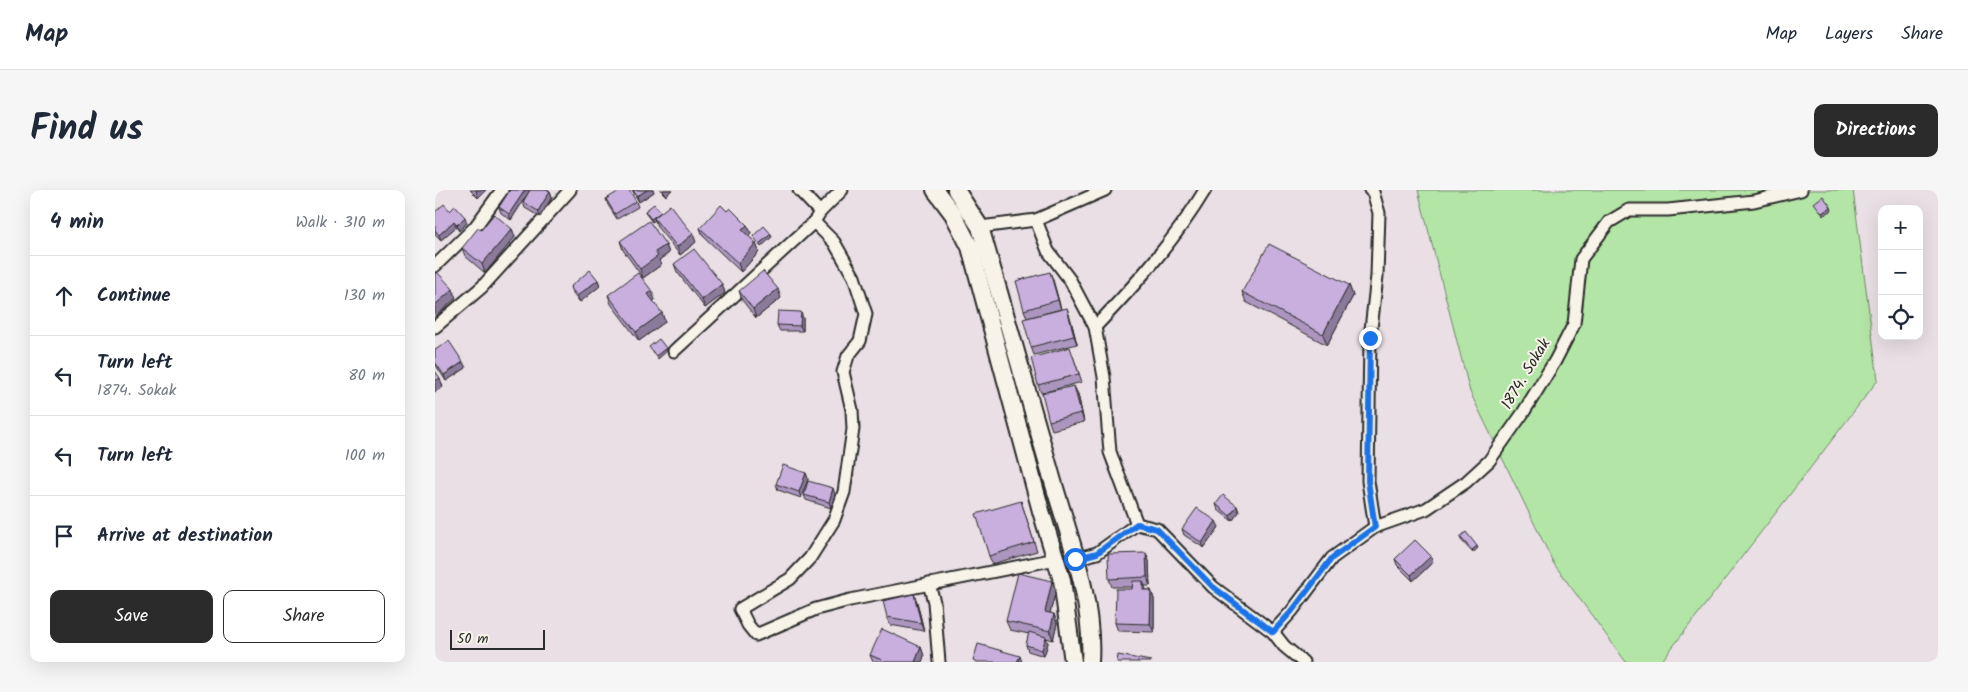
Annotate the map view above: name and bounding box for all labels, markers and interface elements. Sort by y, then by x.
text: Map [25,15,68,54]
text: Map [1766,20,1797,49]
text: Layers [1825,20,1873,49]
text: Share [1901,20,1943,49]
text: Find us [30,102,143,158]
button: Directions [1814,104,1938,157]
map controls [1878,205,1923,340]
button: + [1878,205,1923,250]
text: 4 min [50,206,104,239]
text: Walk · 310 m [296,210,385,235]
button: − [1878,250,1923,295]
text: Continue [97,281,170,311]
icon: ahead [50,282,78,310]
text: 130 m [344,283,385,308]
button: locate [1878,295,1923,340]
route end [1359,327,1382,350]
street label: 1874. Sokak [1495,333,1557,414]
text: Turn left [97,348,172,378]
icon: left [50,362,78,390]
text: 80 m [348,363,385,388]
text: 1874. Sokak [97,378,176,403]
text: Turn left [97,441,172,471]
icon: left [50,442,78,470]
text: 100 m [345,443,385,468]
text: Arrive at destination [97,521,273,551]
icon: arrive [50,522,78,550]
route start [1064,548,1087,571]
button: Save [50,590,213,643]
button: Share [223,590,385,643]
scale bar [450,627,545,650]
text: 50 m [457,628,488,650]

